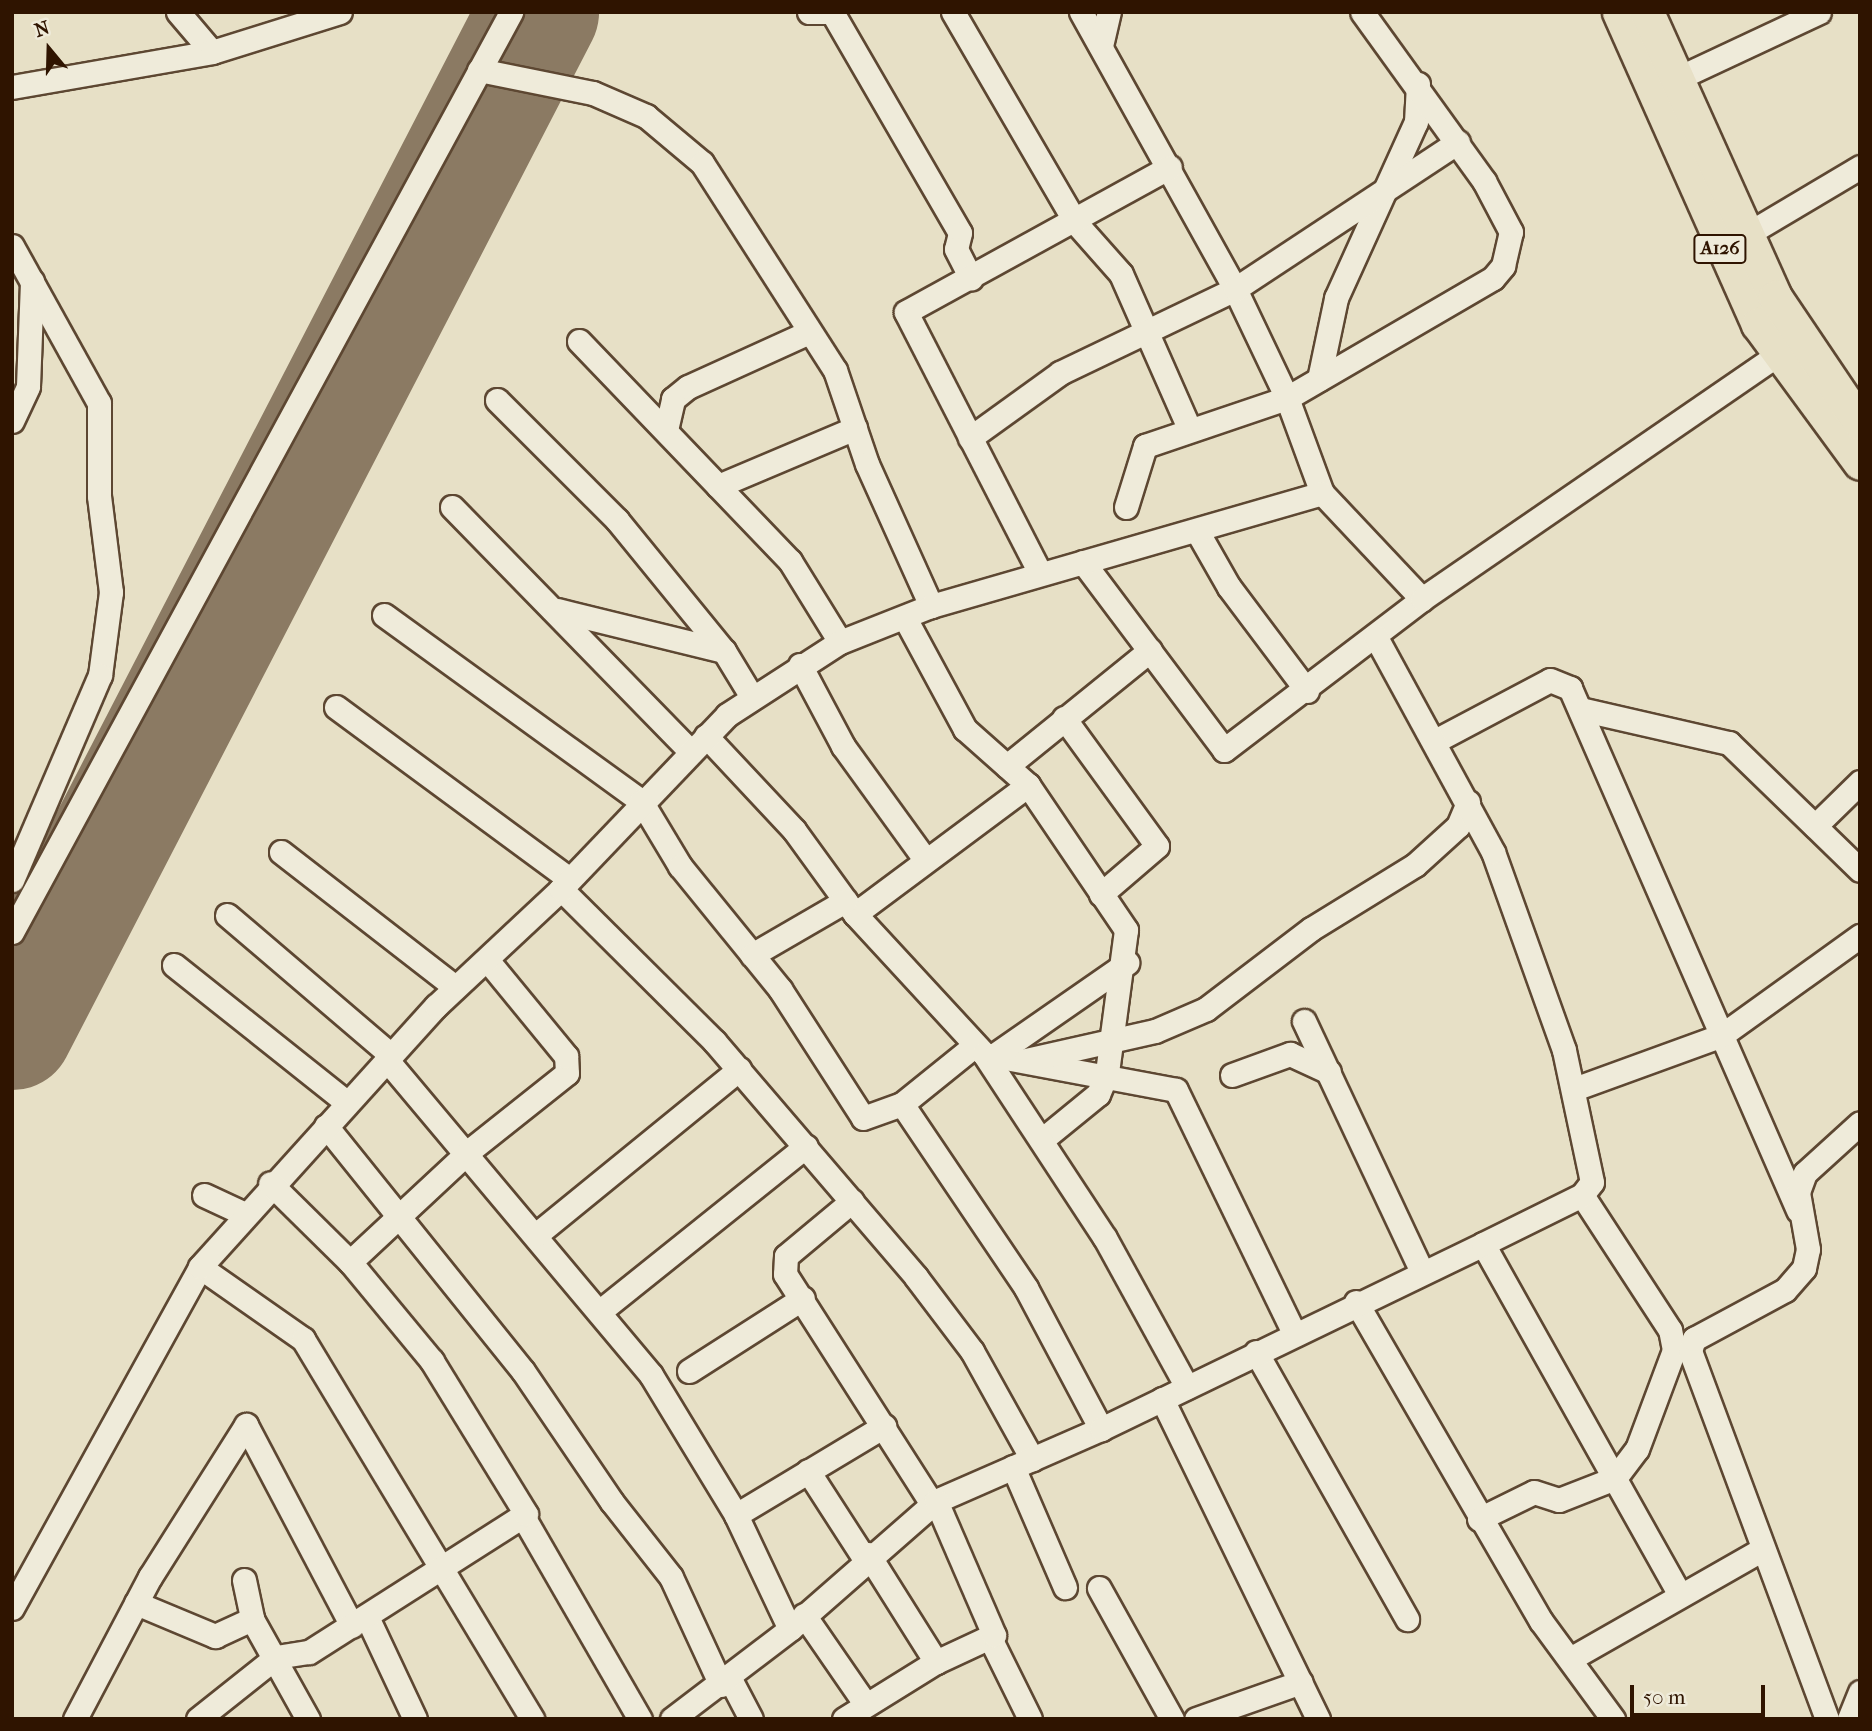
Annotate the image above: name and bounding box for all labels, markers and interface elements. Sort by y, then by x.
north arrow [14,14,84,84]
text: N [32,16,53,42]
road number: A126 [1692,233,1748,264]
scale bar [1634,1672,1769,1716]
text: 50 m [1643,1685,1686,1709]

